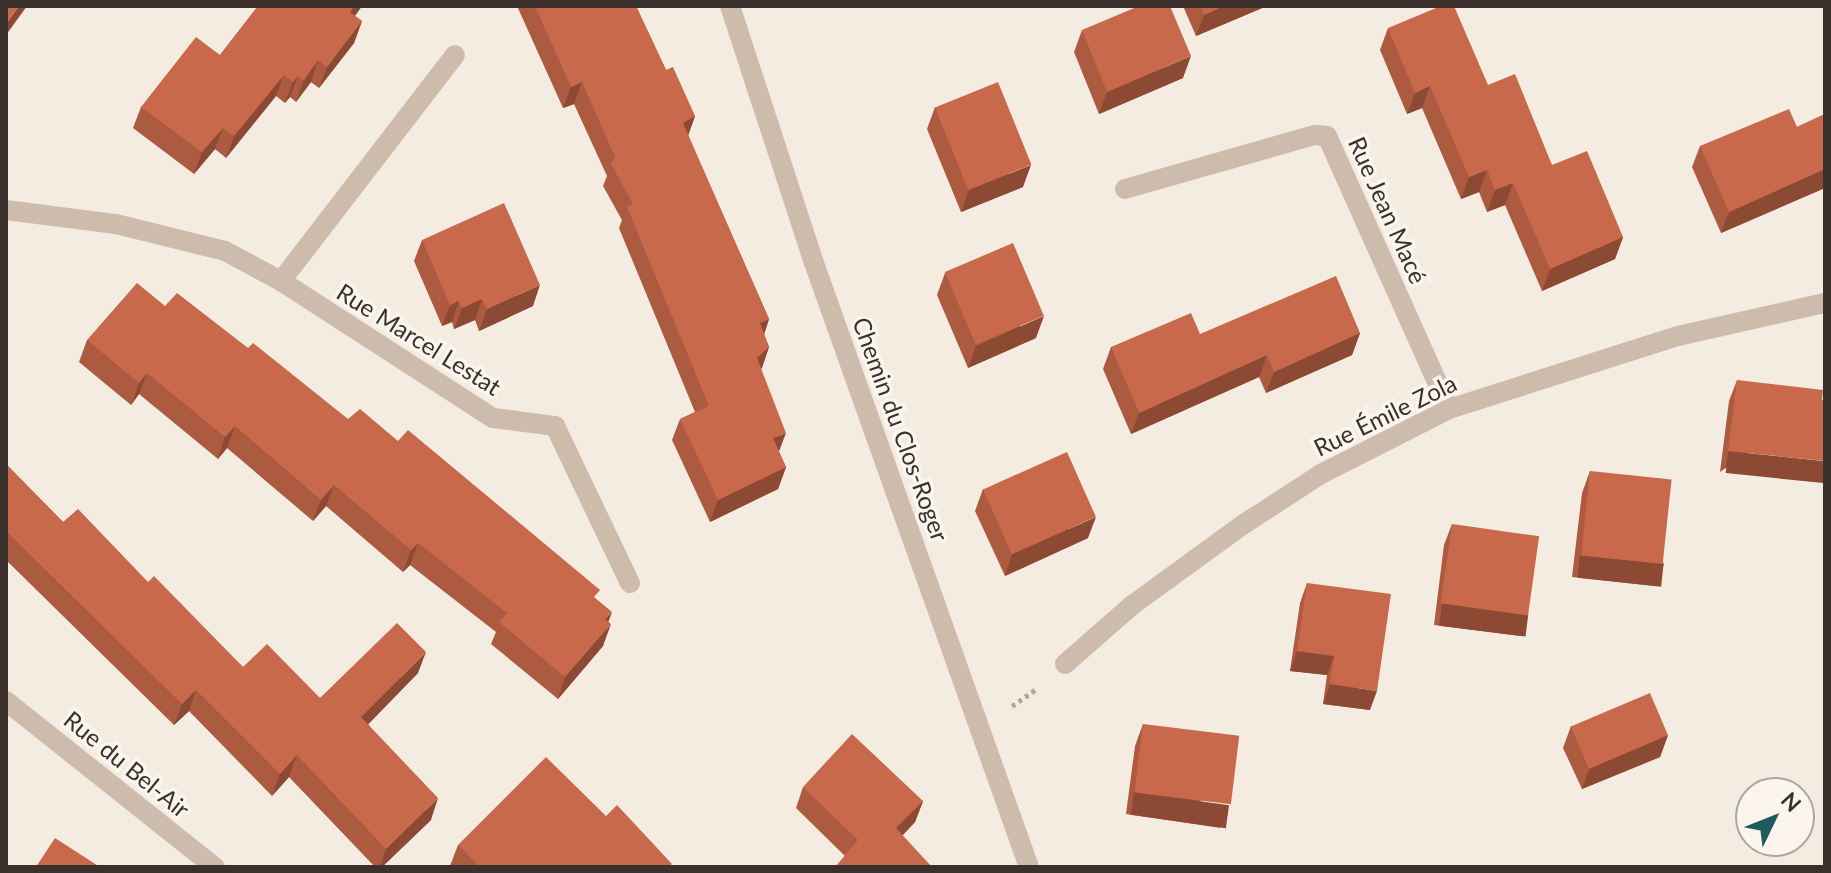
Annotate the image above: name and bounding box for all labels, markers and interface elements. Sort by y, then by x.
street label: Rue Jean Macé [1343,132,1433,288]
street label: Rue Marcel Lestat [332,277,506,401]
street label: Chemin du Clos-Roger [847,313,955,545]
street label: Rue Émile Zola [1309,368,1461,462]
street label: Rue du Bel-Air [58,705,196,823]
north arrow [1735,777,1815,857]
text: N [1776,786,1807,817]

